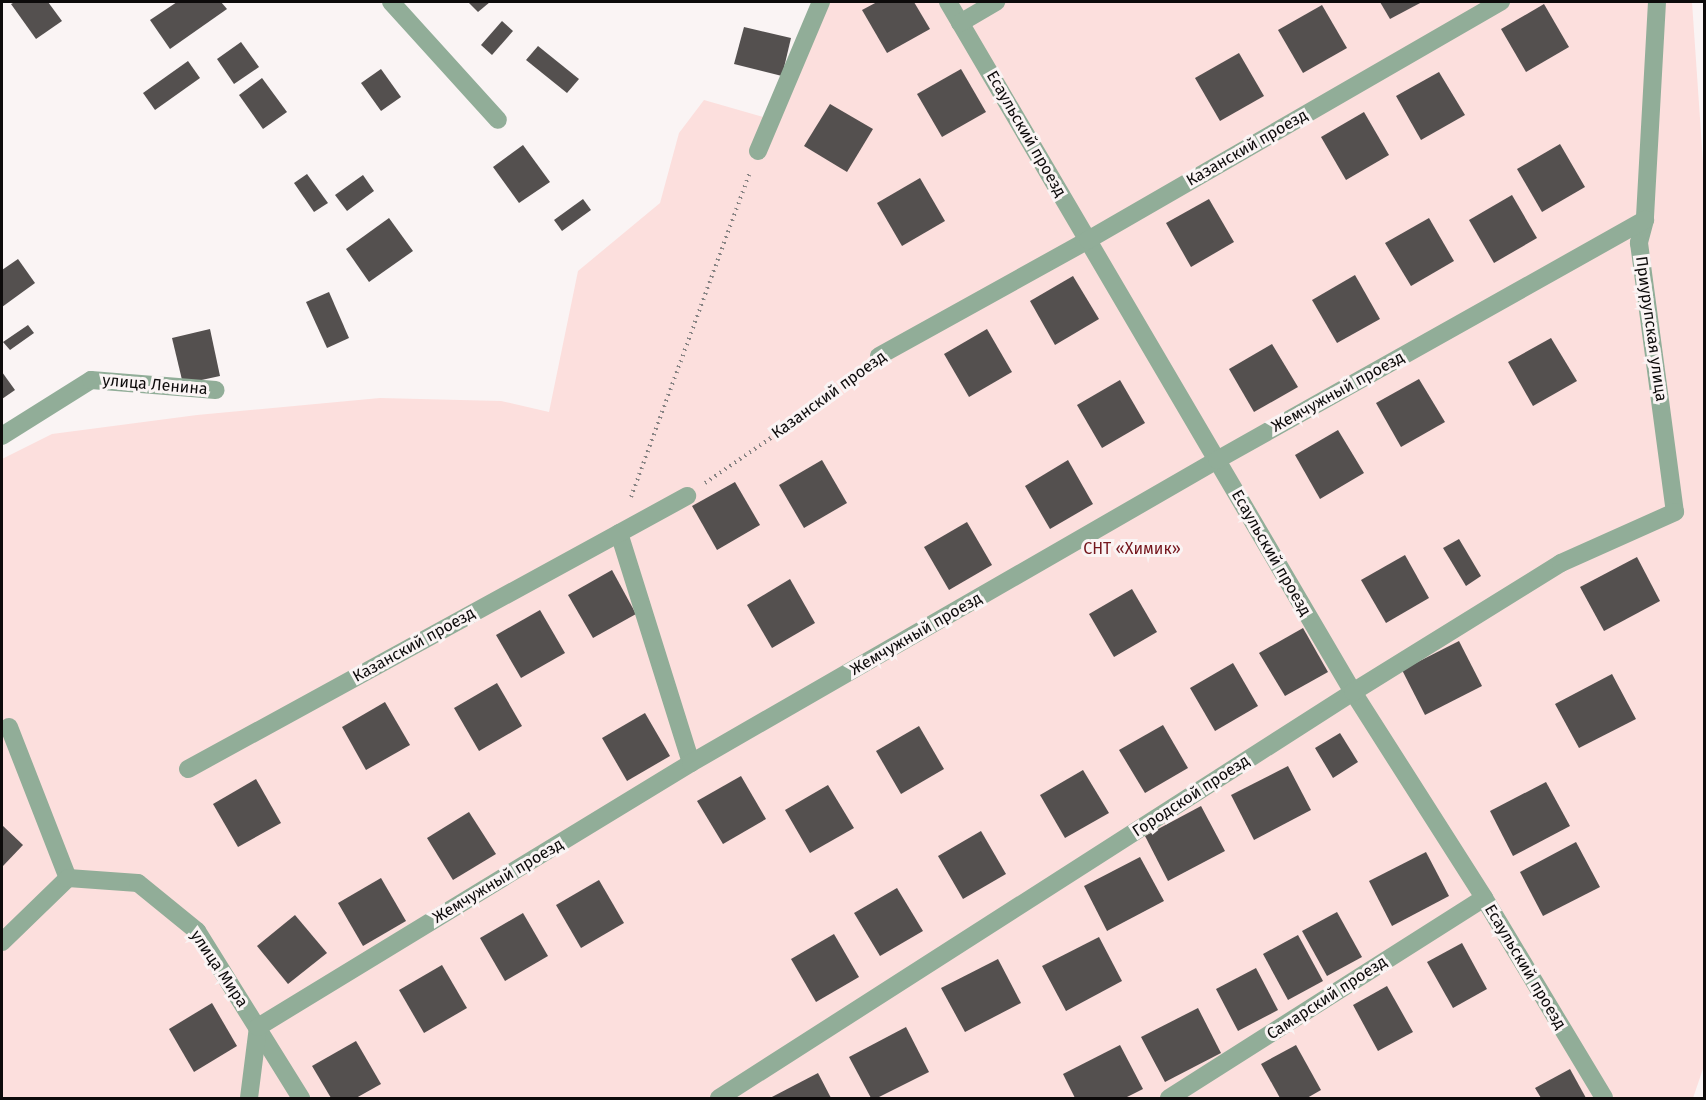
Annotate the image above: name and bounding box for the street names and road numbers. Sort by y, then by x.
street label: Есаульский проезд [982,68,1070,200]
street label: Казанский проезд [1183,105,1311,191]
street label: Приурупская улица [1631,255,1671,403]
street label: Казанский проезд [768,347,890,443]
street label: Жемчужный проезд [1268,348,1408,436]
street label: улица Ленина [102,371,208,399]
street label: Есаульский проезд [1227,487,1315,619]
street label: Жемчужный проезд [847,588,985,680]
street label: Казанский проезд [350,603,478,687]
street label: Городской проезд [1129,751,1253,841]
street label: Жемчужный проезд [429,834,567,928]
street label: Есаульский проезд [1480,901,1570,1033]
street label: улица Мира [186,927,252,1011]
street label: Самарский проезд [1263,952,1391,1044]

